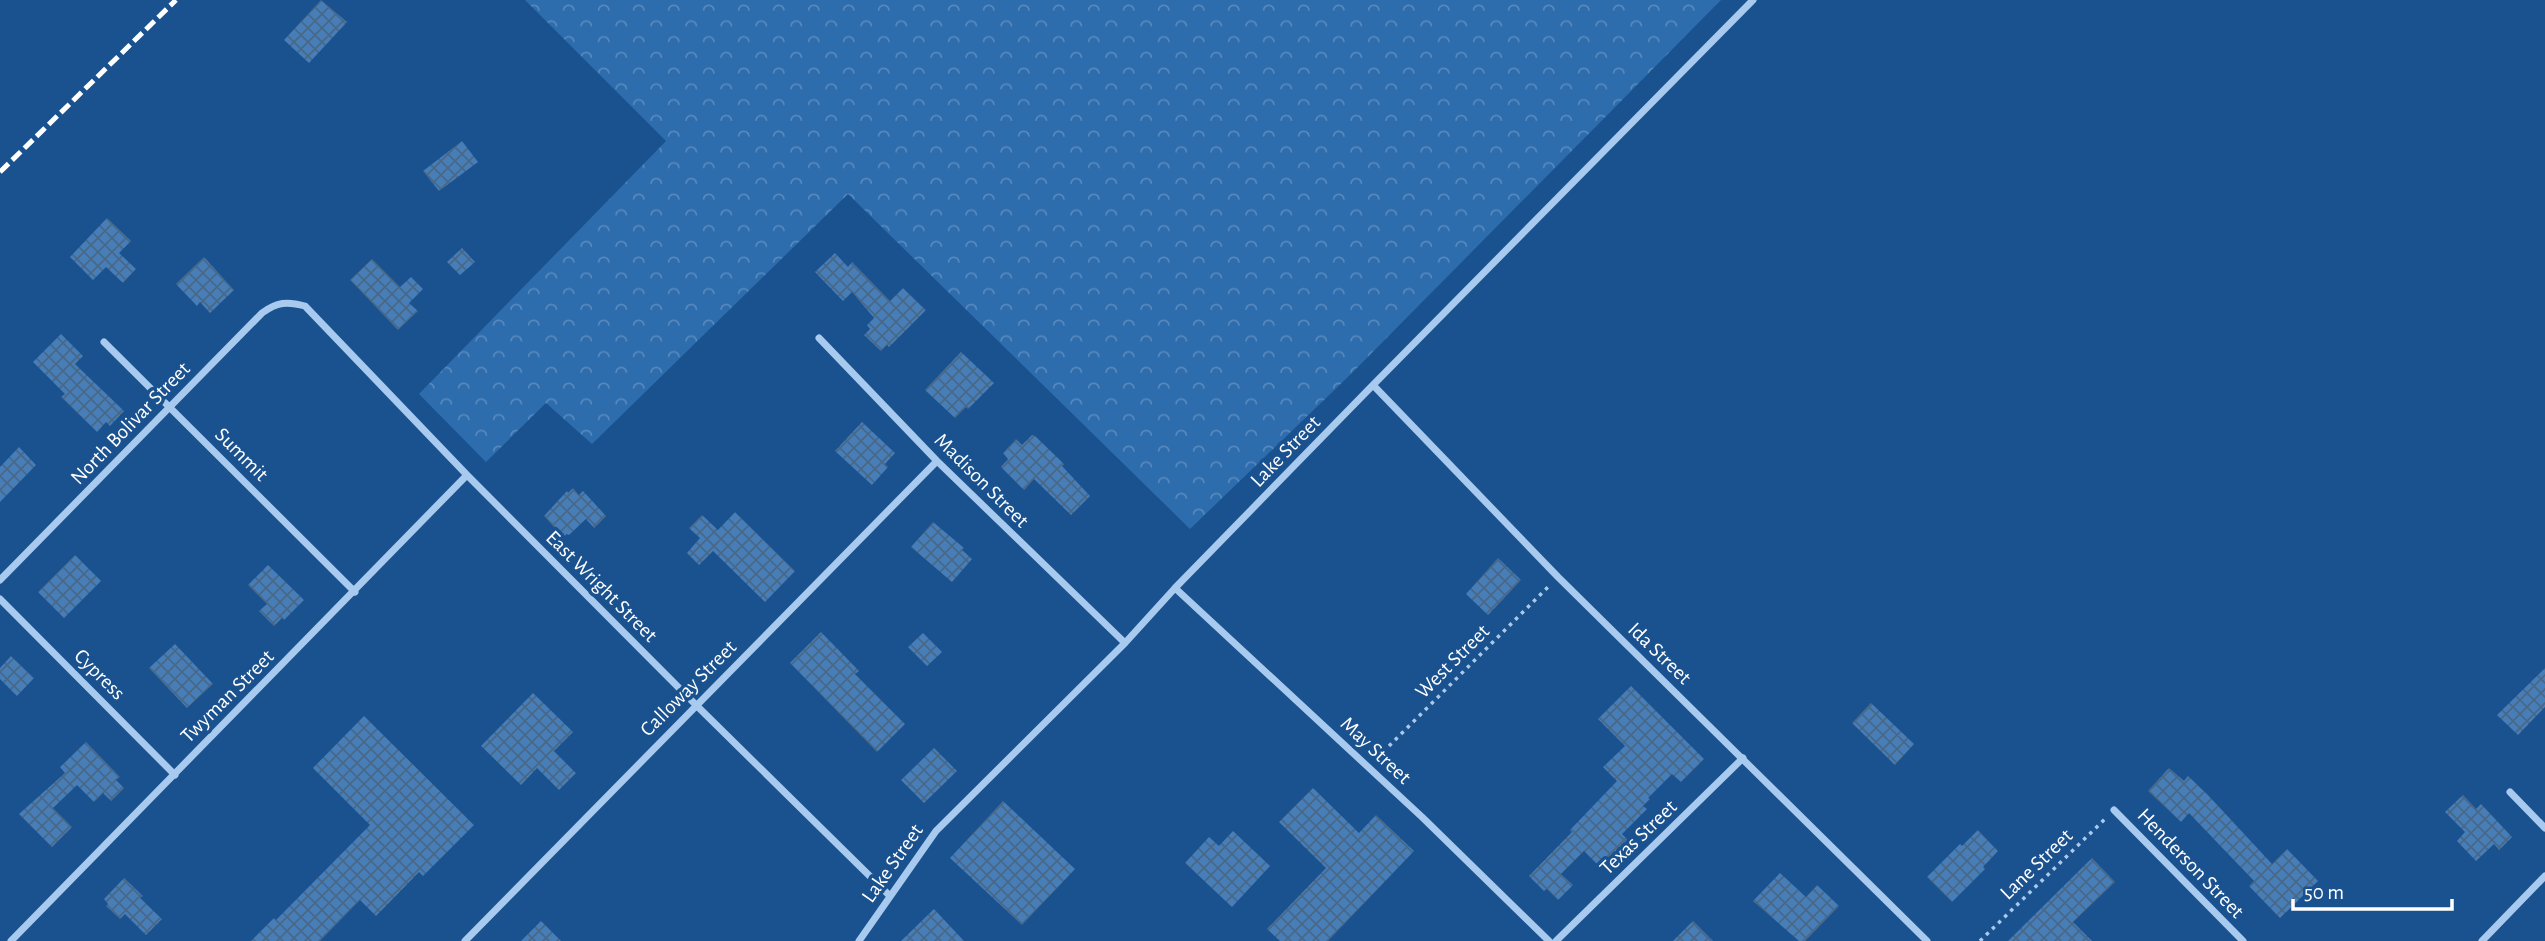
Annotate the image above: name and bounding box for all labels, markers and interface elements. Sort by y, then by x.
street label: North Bolivar Street [67,358,194,489]
street label: Lake Street [1246,411,1324,491]
street label: Summit [211,424,272,485]
street label: Madison Street [931,429,1033,532]
street label: East Wright Street [542,527,662,646]
street label: Ida Street [1624,618,1695,688]
street label: West Street [1411,620,1494,702]
street label: Calloway Street [636,636,741,740]
street label: Cypress [70,645,129,704]
street label: Twyman Street [177,646,278,747]
street label: May Street [1336,713,1415,788]
street label: Texas Street [1596,796,1681,879]
street label: Henderson Street [2133,804,2248,922]
street label: Lake Street [858,820,927,906]
street label: Lane Street [1996,825,2077,904]
scale bar [2293,867,2452,911]
text: 50 m [2304,882,2344,903]

